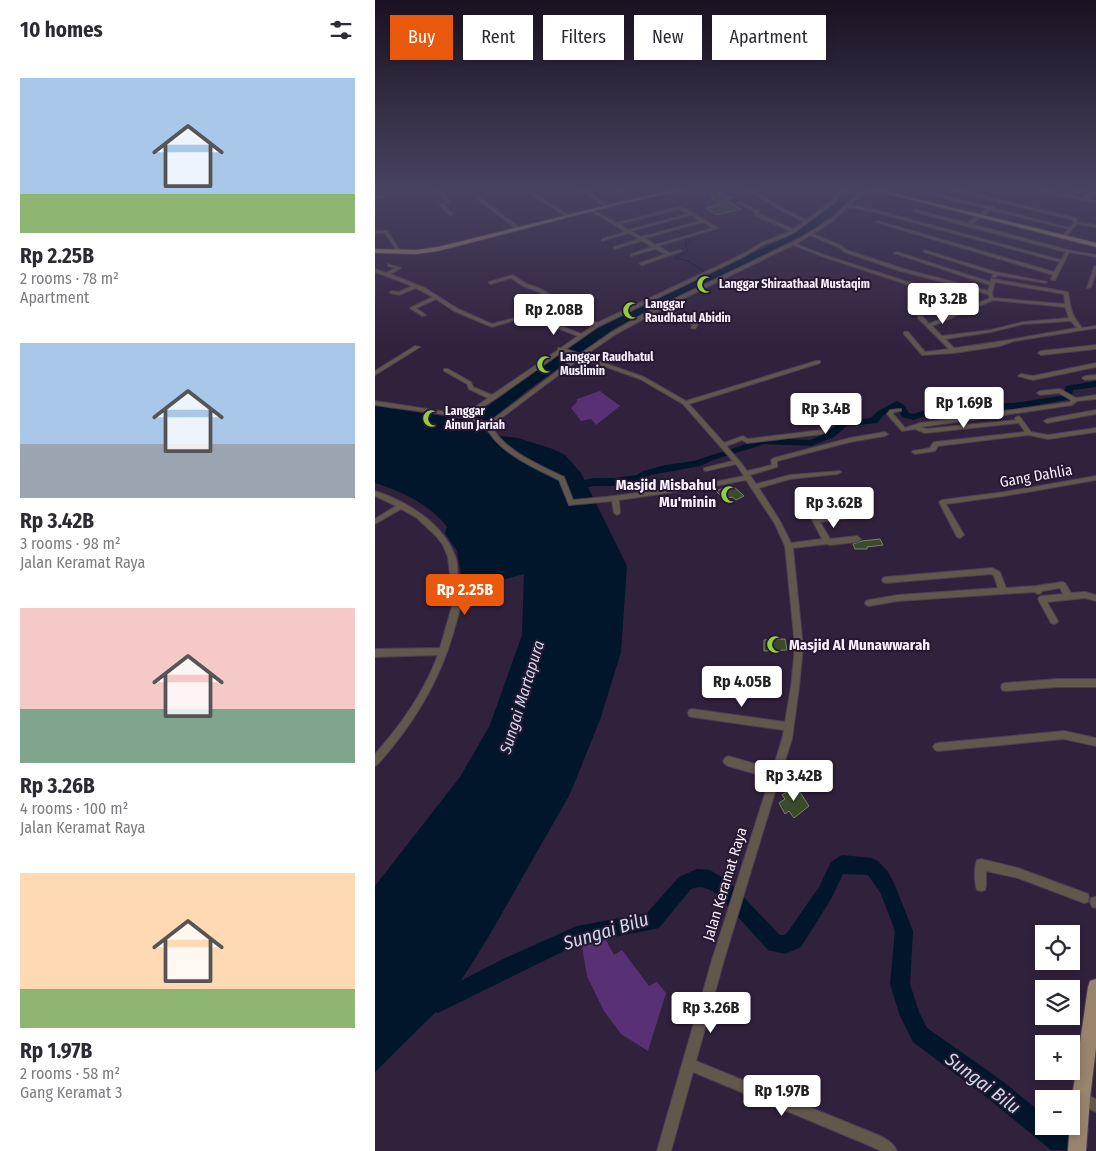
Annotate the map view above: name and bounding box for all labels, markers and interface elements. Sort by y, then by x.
chip: Buy [390,15,453,60]
chip: Rent [463,15,533,60]
chip: Filters [543,15,624,60]
chip: New [634,15,702,60]
chip: Apartment [712,15,826,60]
icon: filters [327,16,355,44]
text: 10 homes [20,17,103,43]
icon: home [143,111,233,201]
text: Rp 2.25B [20,243,94,269]
text: 2 rooms · 78 m² [20,269,119,288]
mosque icon: Langgar Shiraathaal Mustaqim [695,274,715,294]
place label: Langgar Shiraathaal Mustaqim [719,277,870,291]
pin: Rp 3.2B [897,282,989,325]
text: Apartment [20,288,89,307]
text: Rp 3.2B [919,289,967,308]
pin: Rp 2.08B [502,294,606,336]
place label: Langgar Raudhatul Abidin [645,297,731,325]
text: Rp 2.08B [525,300,583,319]
mosque icon: Langgar Raudhatul Abidin [621,301,641,321]
place label: Langgar Raudhatul Muslimin [560,350,654,378]
mosque icon: Langgar Raudhatul Muslimin [536,354,556,374]
icon: home [143,376,233,466]
pin: Rp 1.69B [912,386,1016,429]
pin: Rp 3.4B [780,392,872,435]
text: Rp 1.69B [936,393,992,412]
text: Rp 3.4B [801,399,851,418]
place label: Langgar Ainun Jariah [444,404,505,432]
mosque icon: Langgar Ainun Jariah [421,408,441,428]
street label: Gang Dahlia [998,461,1074,491]
place label: Masjid Misbahul Mu'minin [616,476,717,511]
mosque icon: Masjid Misbahul Mu'minin [720,484,740,504]
pin: Rp 3.62B [782,486,886,529]
text: Rp 3.62B [806,493,862,512]
text: Rp 3.42B [20,508,94,534]
text: 3 rooms · 98 m² [20,534,121,553]
text: Jalan Keramat Raya [20,553,145,572]
pin: Rp 2.25B [413,574,517,616]
text: Rp 2.25B [437,580,493,599]
mosque icon: Masjid Al Munawwarah [765,635,785,655]
place label: Masjid Al Munawwarah [789,636,930,654]
water label: Sungai Martapura [495,638,548,757]
icon: home [143,641,233,731]
pin: Rp 4.05B [690,666,794,708]
text: Rp 4.05B [713,672,771,691]
pin: Rp 3.42B [742,760,846,802]
text: Rp 3.42B [766,766,822,785]
text: Rp 3.26B [20,773,95,799]
text: 4 rooms · 100 m² [20,799,128,818]
text: Jalan Keramat Raya [20,818,145,837]
street label: Jalan Keramat Raya [699,825,751,943]
icon: home [143,906,233,996]
water label: Sungai Bilu [560,907,651,955]
map controls [1035,925,1080,1135]
button: locate [1035,925,1080,970]
button: layers [1035,980,1080,1025]
pin: Rp 3.26B [659,992,763,1034]
text: Rp 3.26B [683,998,739,1017]
button: + [1035,1035,1080,1080]
text: Rp 1.97B [20,1038,92,1064]
water label: Sungai Bilu [940,1047,1025,1119]
text: 2 rooms · 58 m² [20,1064,120,1083]
pin: Rp 1.97B [730,1074,834,1117]
text: Rp 1.97B [755,1081,809,1100]
text: Gang Keramat 3 [20,1083,122,1102]
button: − [1035,1090,1080,1135]

